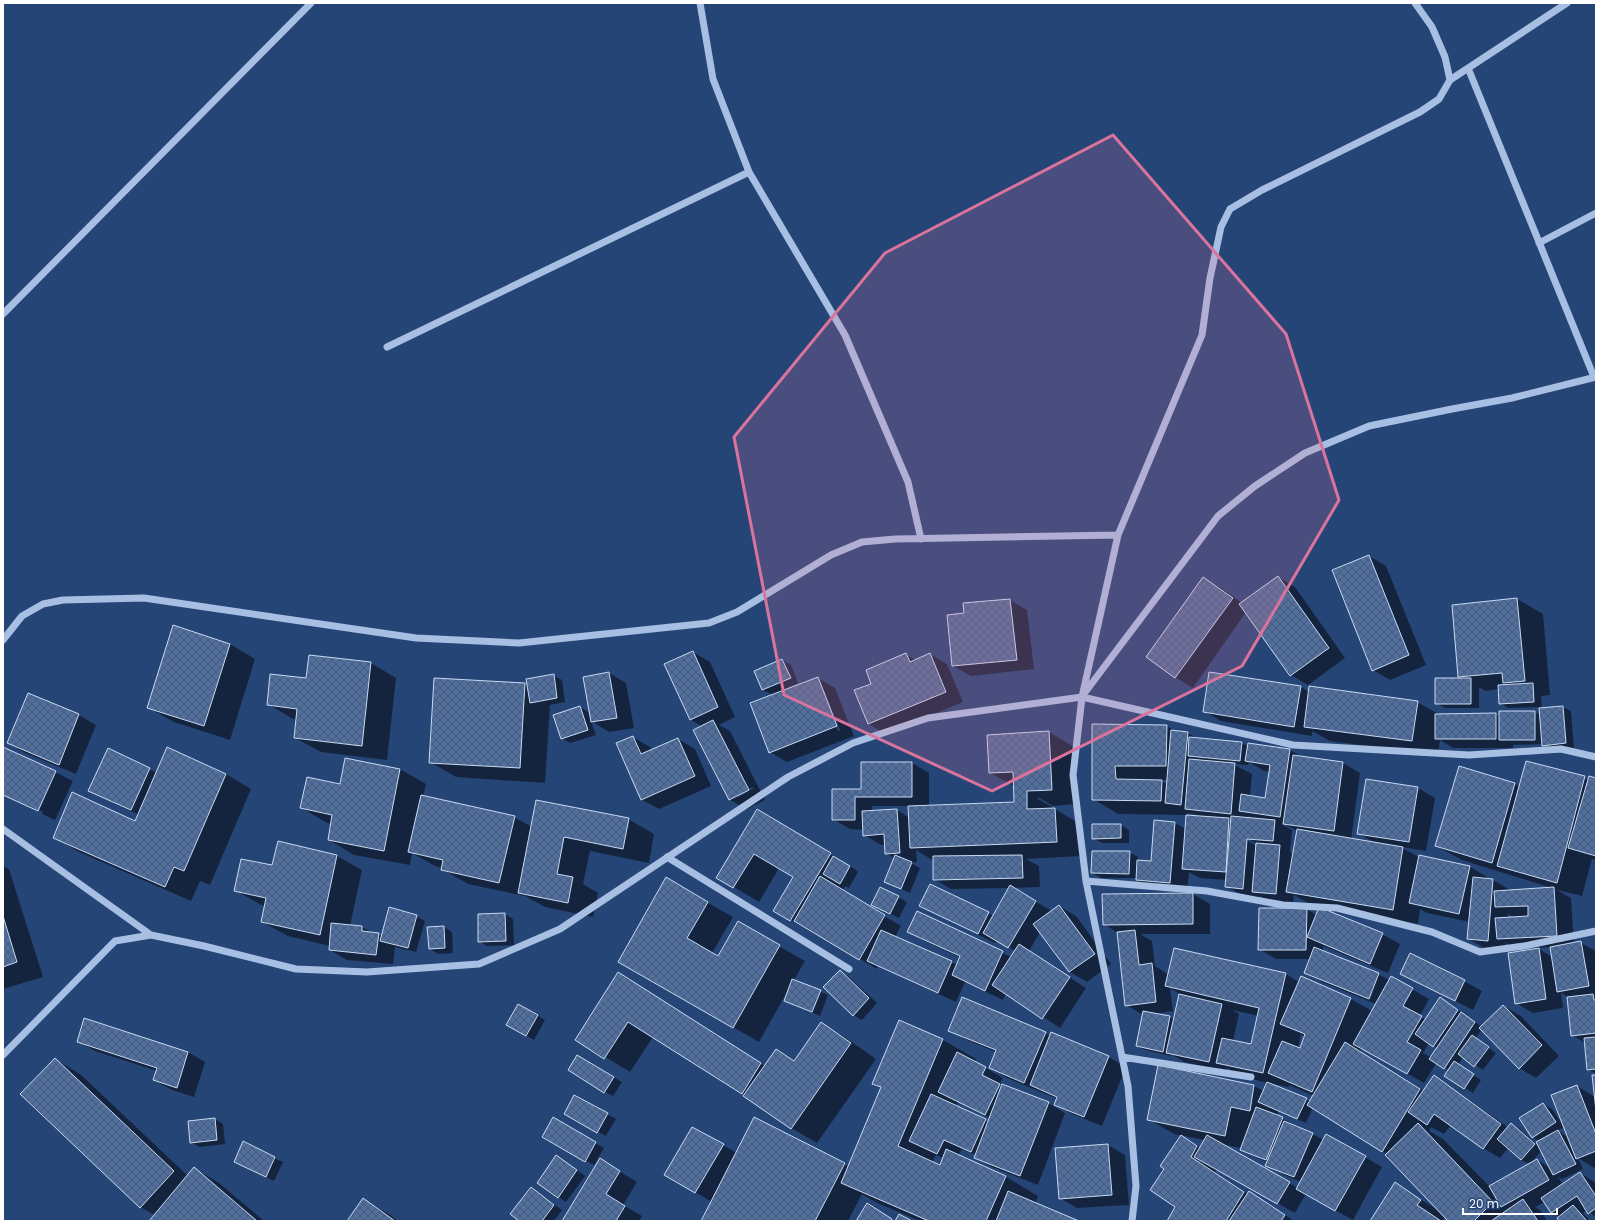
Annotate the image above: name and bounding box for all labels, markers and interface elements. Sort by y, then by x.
scale bar [1463,1190,1557,1216]
text: 20 m [1469,1195,1499,1212]

